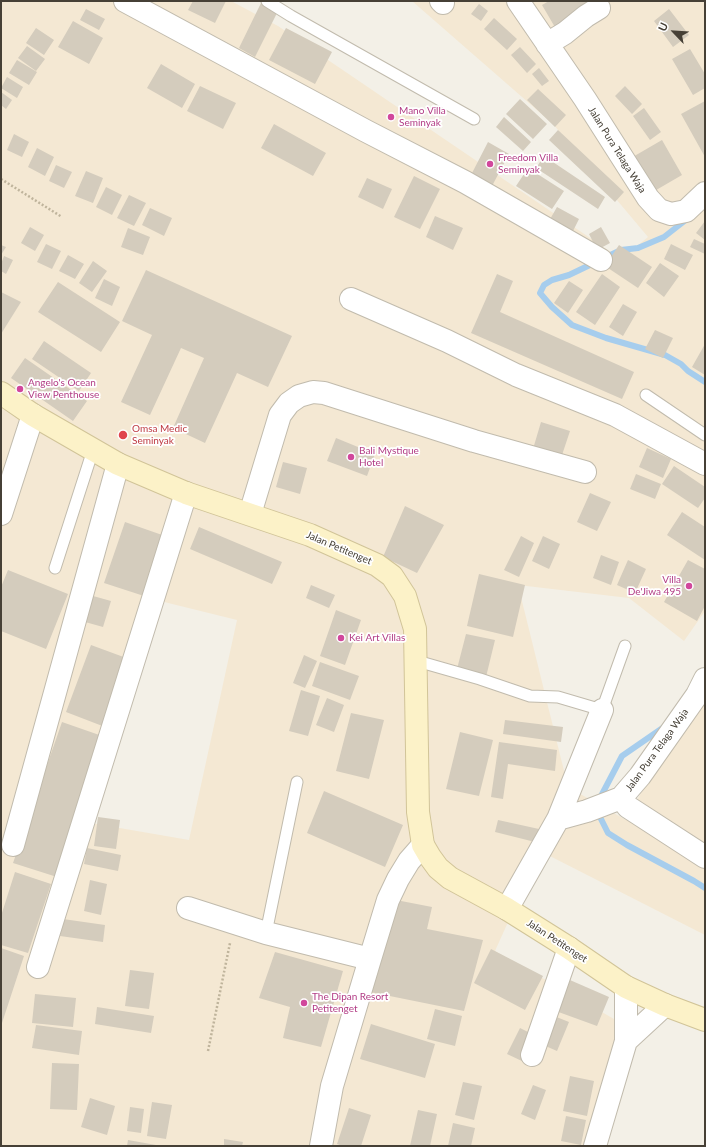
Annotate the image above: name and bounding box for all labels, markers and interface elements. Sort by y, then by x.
north arrow [654,12,694,52]
text: U [655,20,670,33]
place label: Mano Villa Seminyak [399,105,446,128]
street label: Jalan Pura Telaga Waja [586,105,648,195]
marker: Mano Villa Seminyak [386,112,396,122]
place label: Freedom Villa Seminyak [498,152,558,176]
marker: Freedom Villa Seminyak [485,159,495,169]
place label: Angelo's Ocean View Penthouse [28,377,99,400]
marker: Angelo's Ocean View Penthouse [15,384,25,394]
place label: Omsa Medic Seminyak [132,423,187,446]
marker: Omsa Medic Seminyak [117,429,129,441]
place label: Bali Mystique Hotel [359,445,419,468]
marker: Bali Mystique Hotel [346,452,356,462]
street label: Jalan Petitenget [304,529,374,567]
place label: Villa De'Jiwa 495 [628,574,681,598]
marker: Villa De'Jiwa 495 [684,581,694,591]
place label: Kei Art Villas [349,632,405,644]
marker: Kei Art Villas [336,633,346,643]
street label: Jalan Pura Telaga Waja [623,706,691,794]
street label: Jalan Petitenget [524,917,590,965]
place label: The Dipan Resort Petitenget [312,991,388,1014]
marker: The Dipan Resort Petitenget [299,998,309,1008]

